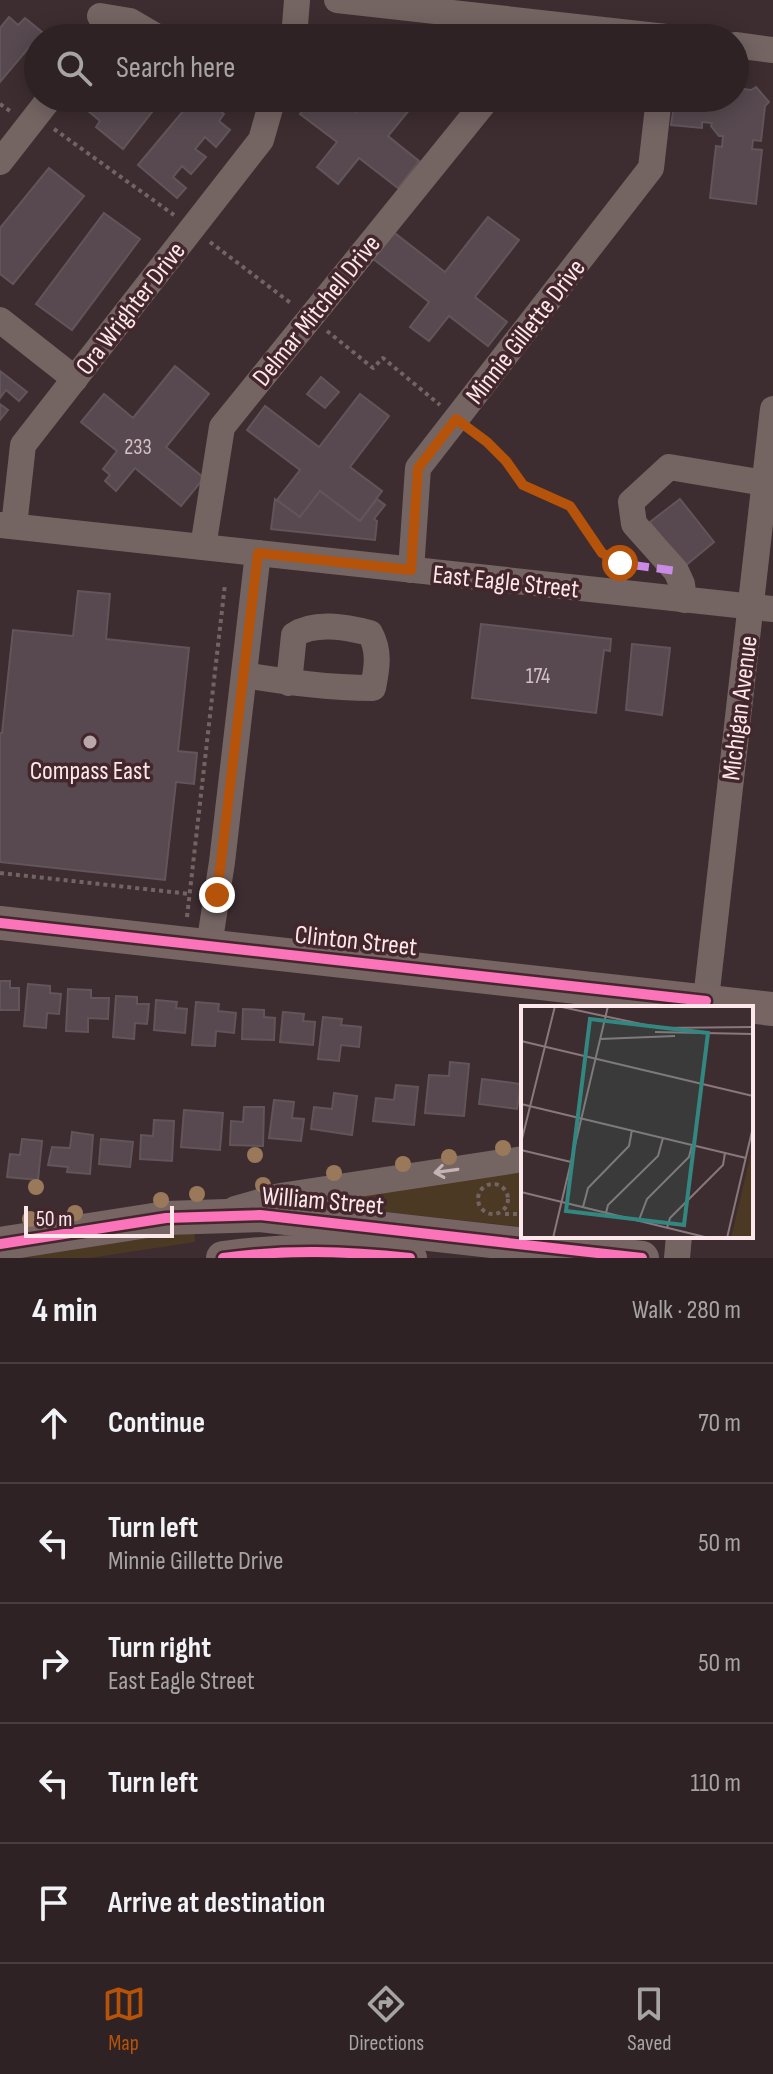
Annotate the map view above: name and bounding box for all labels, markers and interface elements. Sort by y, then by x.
search box [24,24,749,112]
icon: search [52,46,96,90]
text: Search here [116,50,235,86]
street label: Delmar Mitchell Drive [247,229,388,393]
street label: Ora Wrighter Drive [70,236,193,381]
street label: Minnie Gillette Drive [460,253,592,411]
house number: 233 [124,434,152,461]
route start [602,545,638,581]
street label: East Eagle Street [431,559,580,606]
street label: Michigan Avenue [716,634,765,782]
house number: 174 [526,663,550,690]
marker: Compass East [81,733,99,751]
place label: Compass East [30,756,150,787]
route end [199,877,235,913]
street label: Clinton Street [293,920,419,963]
inset map [521,1006,753,1238]
one-way arrow [434,1164,459,1179]
street label: William Street [260,1181,385,1222]
scale bar [24,1202,174,1238]
text: 50 m [36,1206,72,1233]
text: 4 min [32,1290,98,1331]
text: Walk · 280 m [632,1295,741,1326]
icon: ahead [32,1401,76,1445]
text: Continue [108,1405,205,1441]
text: 70 m [698,1408,741,1439]
text: Turn left [108,1510,198,1546]
icon: left [32,1521,76,1565]
text: 50 m [698,1528,741,1559]
text: Minnie Gillette Drive [108,1546,283,1577]
text: Turn right [108,1630,211,1666]
icon: right [32,1641,76,1685]
text: 50 m [698,1648,741,1679]
text: East Eagle Street [108,1666,255,1697]
icon: left [32,1761,76,1805]
text: Turn left [108,1765,198,1801]
text: 110 m [690,1768,741,1799]
icon: arrive [32,1881,76,1925]
text: Arrive at destination [108,1885,325,1921]
tab: Map [102,1982,146,2057]
tab: Directions [349,1982,424,2057]
tab: Saved [627,1982,671,2057]

